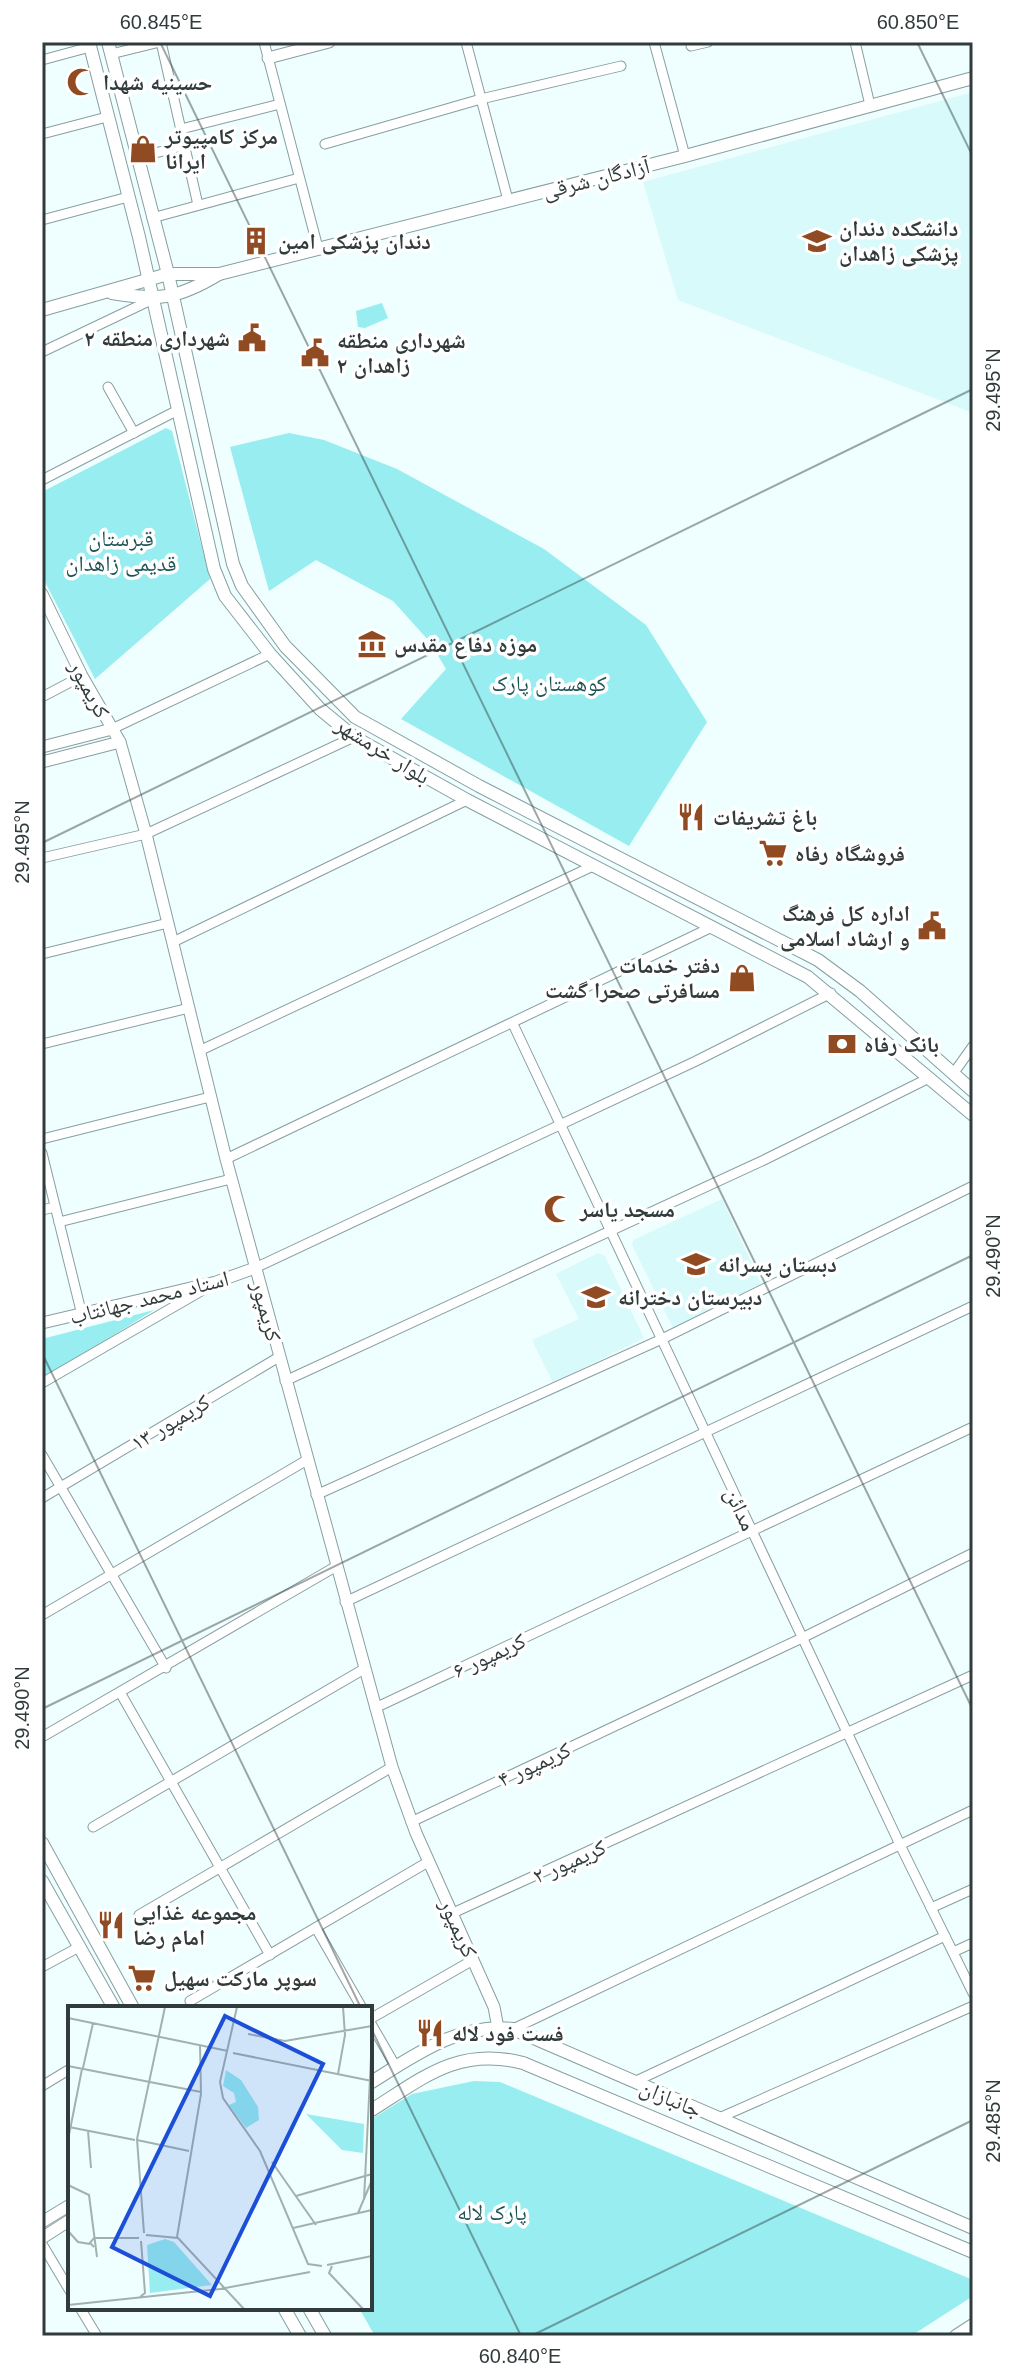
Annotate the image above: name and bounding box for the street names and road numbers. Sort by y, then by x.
street label: آزادگان شرقی [540,153,653,205]
street label: کریمپور [63,655,115,723]
street label: بلوار خرمشهر [330,711,434,789]
street label: استاد محمد جهانتاب [67,1266,231,1329]
street label: کریمپور [245,1277,287,1344]
street label: کریمپور ۱۳ [126,1389,215,1457]
street label: مدائن [719,1484,761,1535]
street label: کریمپور ۶ [449,1628,530,1684]
street label: کریمپور ۴ [494,1737,575,1793]
street label: کریمپور ۲ [529,1834,610,1890]
street label: کریمپور [433,1894,482,1962]
street label: جانبازان [636,2074,705,2123]

